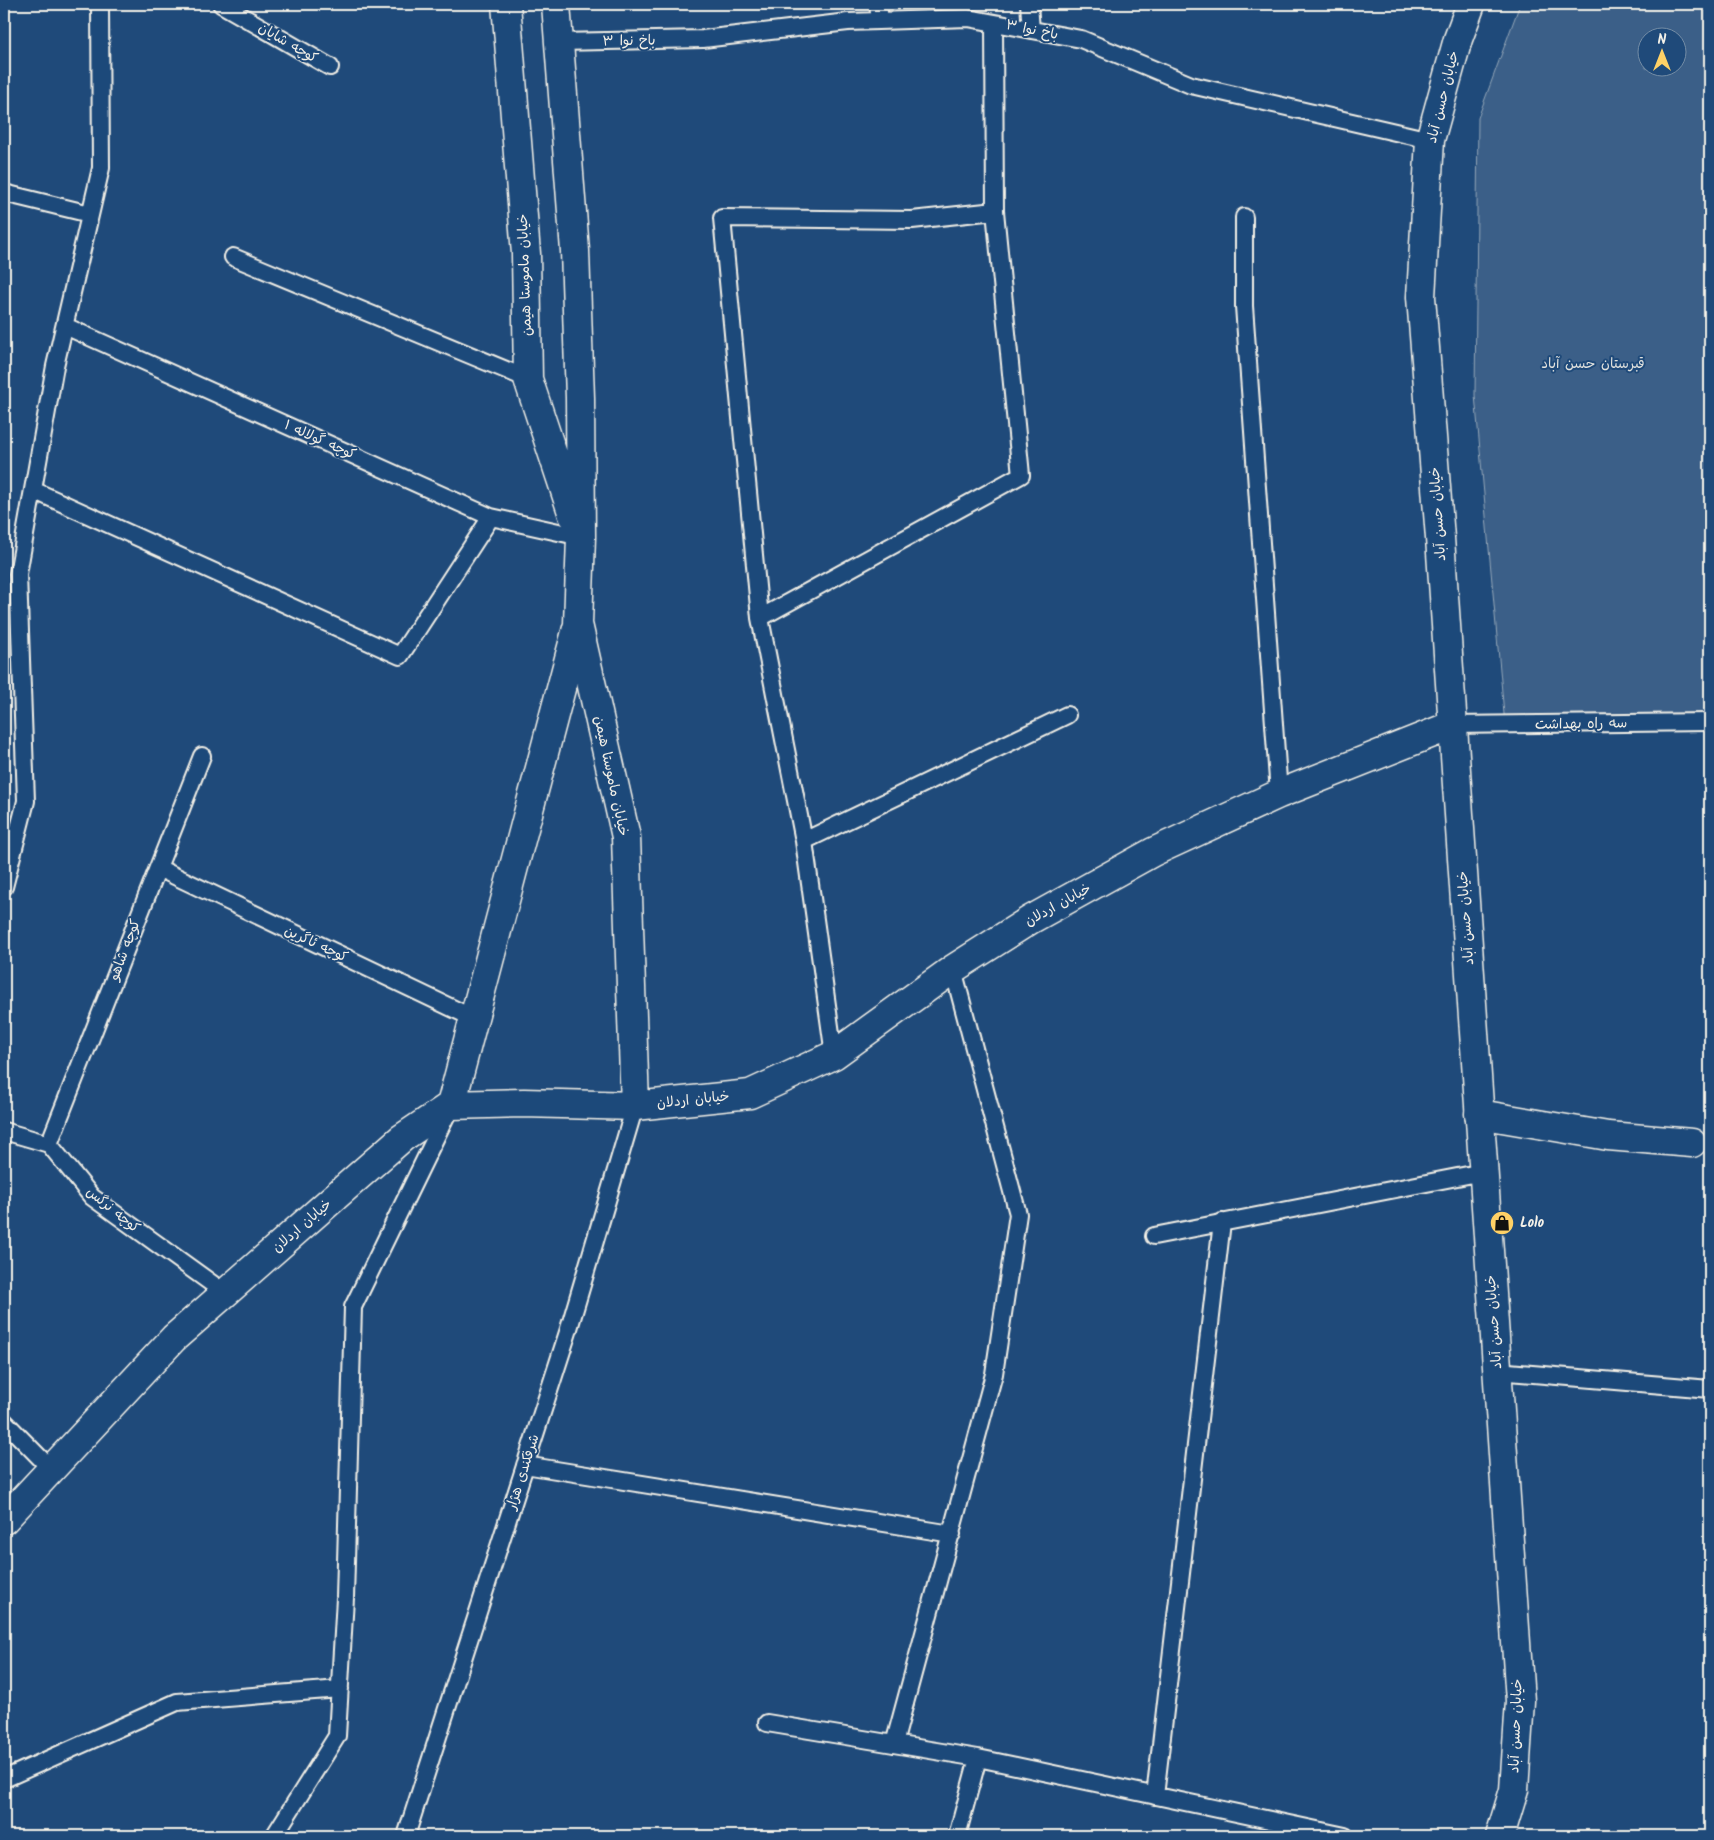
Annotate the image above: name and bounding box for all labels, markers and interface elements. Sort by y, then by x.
street label: باخ نوا ۳ [1004,14,1060,46]
street label: کوچه شایان [254,17,322,69]
north arrow [1636,28,1686,78]
text: N [1658,29,1667,51]
street label: باخ نوا ۳ [602,30,656,52]
street label: خیابان حسن آباد [1421,49,1465,145]
street label: خیابان ماموستا هیمن [512,213,538,337]
park label: قبرستان حسن آباد [1541,353,1645,375]
street label: کوچه گولاله ۱ [280,414,360,466]
street label: خیابان حسن آباد [1424,466,1452,562]
street label: سه راه بهداشت [1535,712,1627,736]
street label: خیابان ماموستا هیمن [587,714,635,838]
street label: خیابان حسن آباد [1452,870,1480,966]
street label: خیابان اردلان [1021,878,1095,932]
street label: کوچه شاهو [103,916,147,985]
street label: کوچه ئاگرین [281,920,351,968]
street label: خیابان اردلان [656,1085,730,1115]
street label: کوچه نرگس [81,1181,145,1239]
street label: خیابان اردلان [267,1194,337,1258]
shop icon: Lolo [1489,1210,1515,1236]
place label: Lolo [1520,1212,1545,1234]
street label: خیابان حسن آباد [1480,1274,1508,1370]
street label: شرفکندی هژار [500,1431,546,1514]
street label: خیابان حسن آباد [1503,1678,1529,1774]

